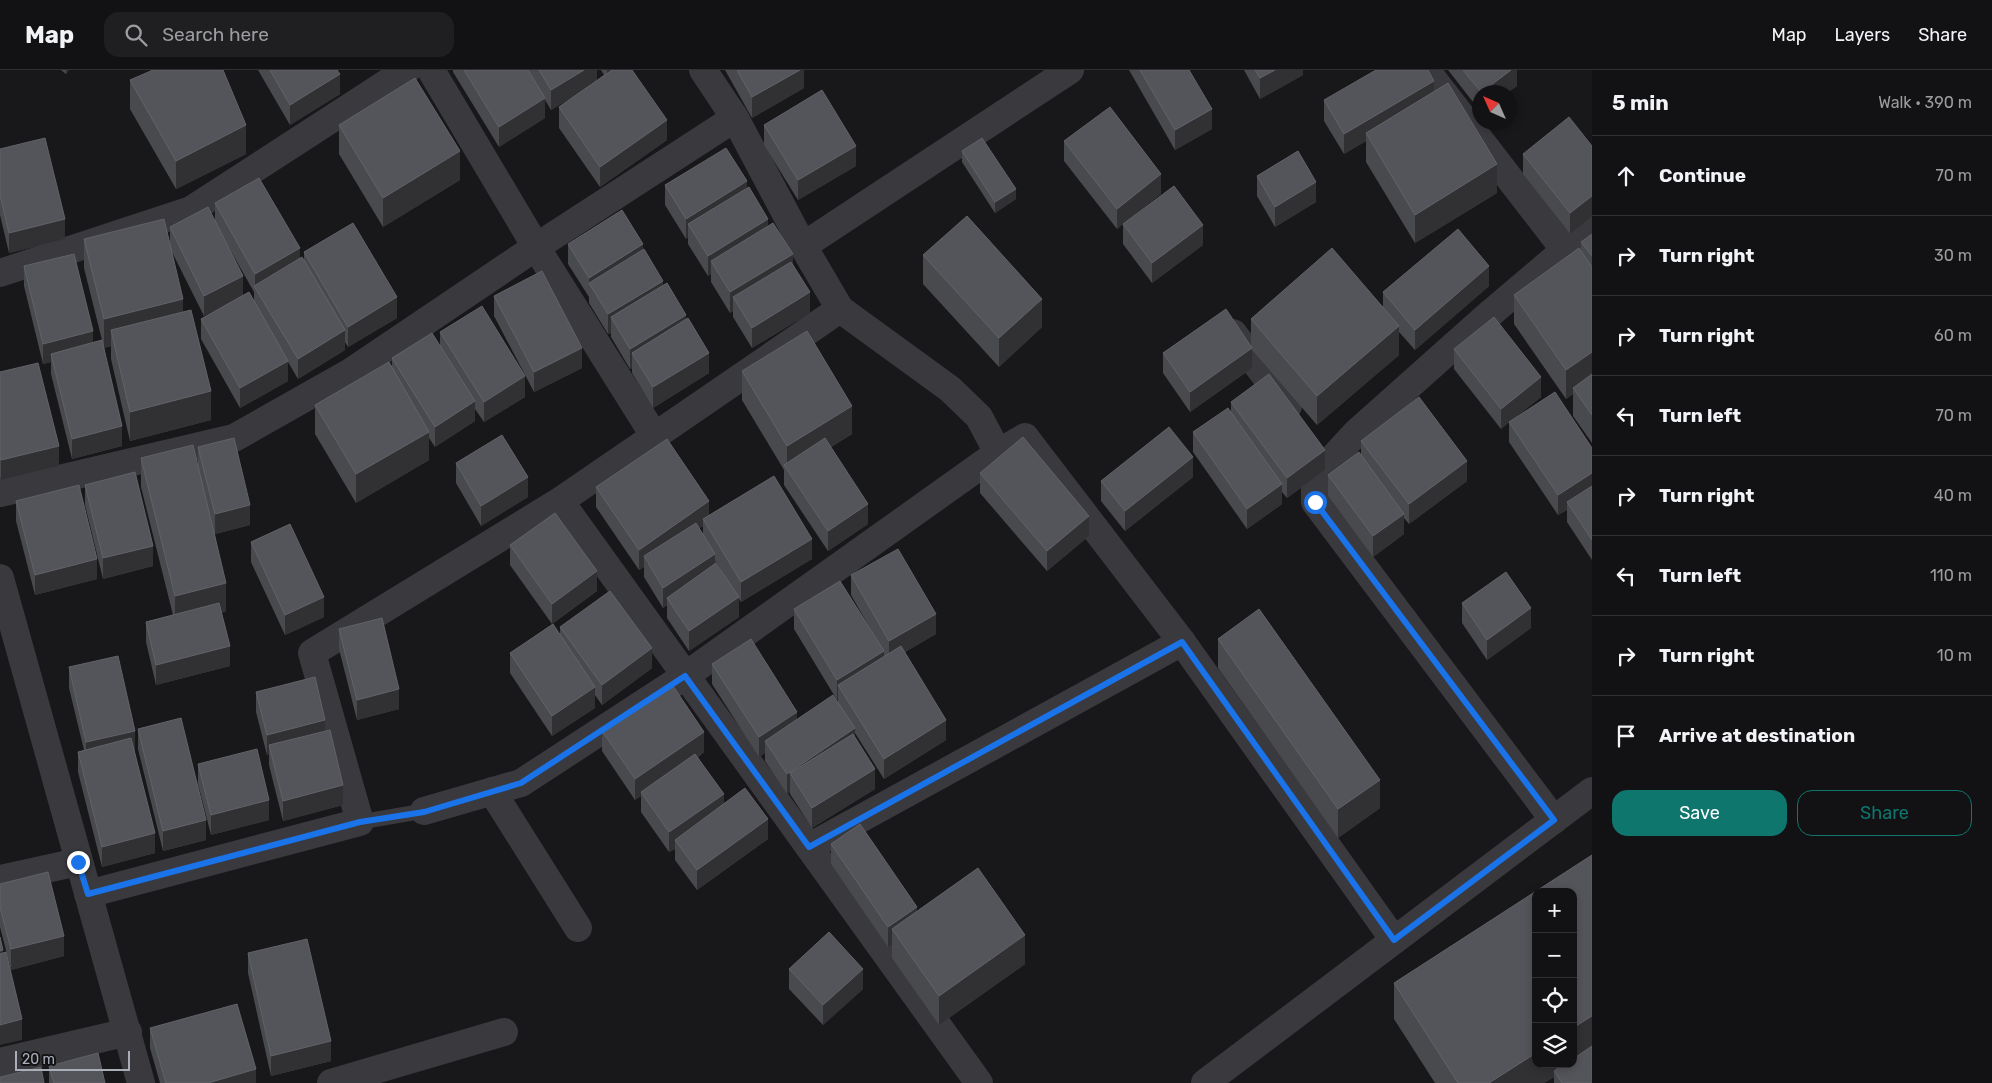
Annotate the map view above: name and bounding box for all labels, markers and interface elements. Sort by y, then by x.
search box [104,12,454,57]
text: Map [25,21,74,49]
icon: search [122,21,150,49]
text: Search here [162,23,269,46]
text: Map [1772,24,1807,46]
text: Layers [1835,24,1890,46]
text: Share [1918,24,1967,46]
north arrow [1472,85,1517,130]
text: 5 min [1612,90,1669,115]
text: Walk · 390 m [1878,93,1972,112]
icon: ahead [1612,162,1640,190]
text: Continue [1659,164,1746,187]
text: 70 m [1935,166,1972,185]
icon: right [1612,242,1640,270]
text: Turn right [1659,244,1754,267]
text: 30 m [1934,246,1972,265]
icon: right [1612,322,1640,350]
text: Turn right [1659,324,1754,347]
text: 60 m [1934,326,1972,345]
icon: left [1612,402,1640,430]
text: Turn left [1659,404,1741,427]
text: 70 m [1935,406,1972,425]
icon: right [1612,482,1640,510]
text: Turn right [1659,484,1754,507]
text: 40 m [1934,486,1972,505]
route start [1304,491,1327,514]
icon: left [1612,562,1640,590]
text: Turn left [1659,564,1741,587]
text: 110 m [1930,566,1972,585]
icon: right [1612,642,1640,670]
text: Turn right [1659,644,1754,667]
text: 10 m [1937,646,1972,665]
icon: arrive [1612,722,1640,750]
text: Arrive at destination [1659,724,1855,747]
button: Save [1612,790,1787,836]
button: Share [1797,790,1972,836]
route end [67,851,90,874]
map controls [1532,888,1577,1068]
button: + [1532,888,1577,933]
button: − [1532,933,1577,978]
button: locate [1532,978,1577,1023]
button: layers [1532,1023,1577,1068]
scale bar [15,1048,130,1071]
text: 20 m [22,1051,55,1068]

